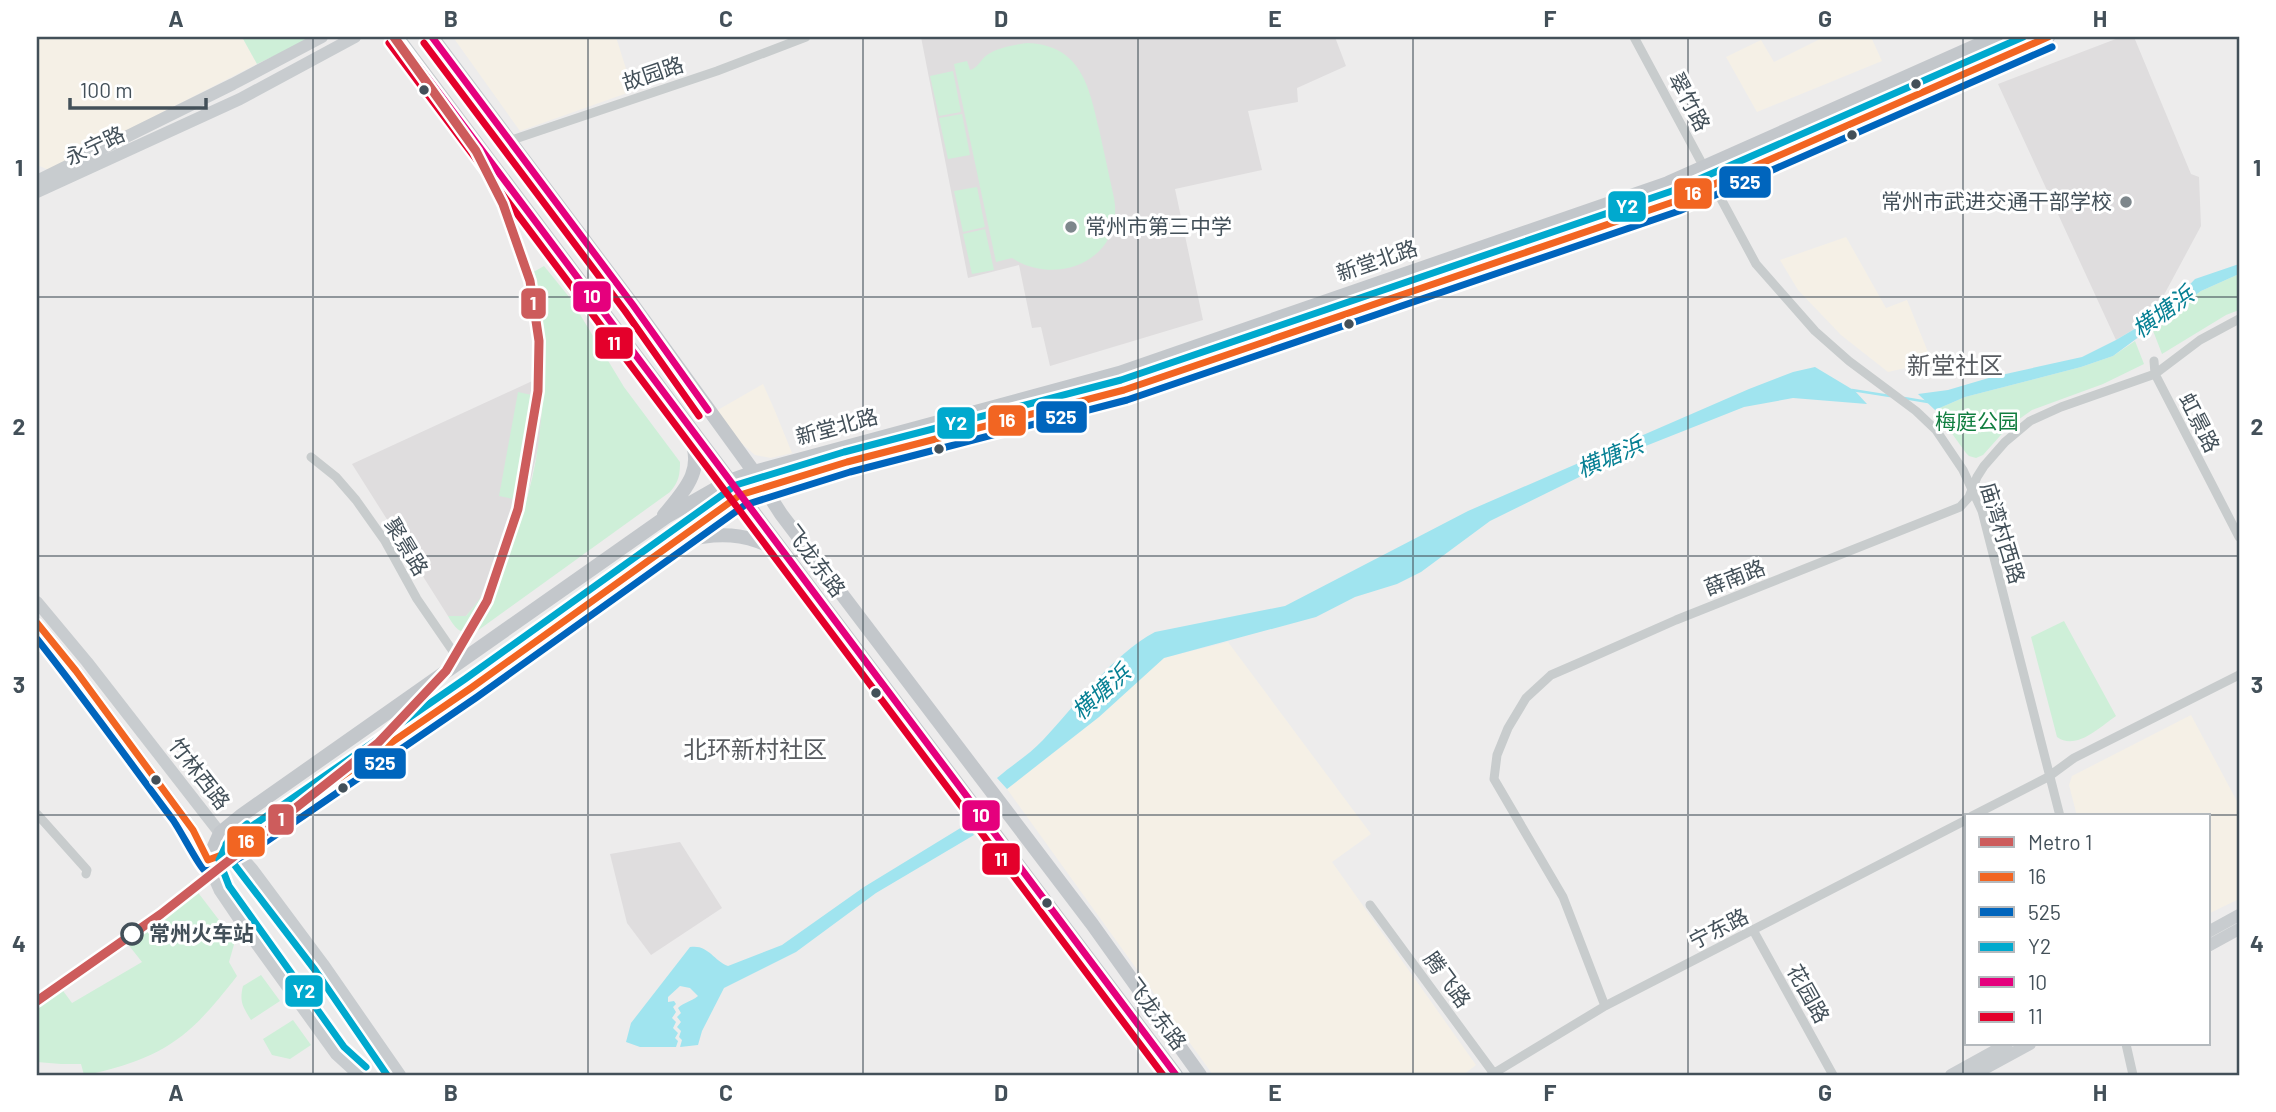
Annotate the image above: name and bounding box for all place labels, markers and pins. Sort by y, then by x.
unlabelled marker [1909,77,1923,91]
unlabelled marker [417,83,431,97]
unlabelled marker [1845,128,1859,142]
place label: 常州市武进交通干部学校 [1881,188,2112,213]
marker: 常州市武进交通干部学校 [2118,194,2134,210]
place label: 常州市第三中学 [1085,213,1232,238]
marker: 常州市第三中学 [1063,219,1079,235]
unlabelled marker [1342,317,1356,331]
unlabelled marker [932,442,946,456]
unlabelled marker [869,686,883,700]
unlabelled marker [149,773,163,787]
unlabelled marker [336,781,350,795]
unlabelled marker [1040,896,1054,910]
place label: 常州火车站 [149,920,254,945]
marker: 常州火车站 [121,923,143,945]

